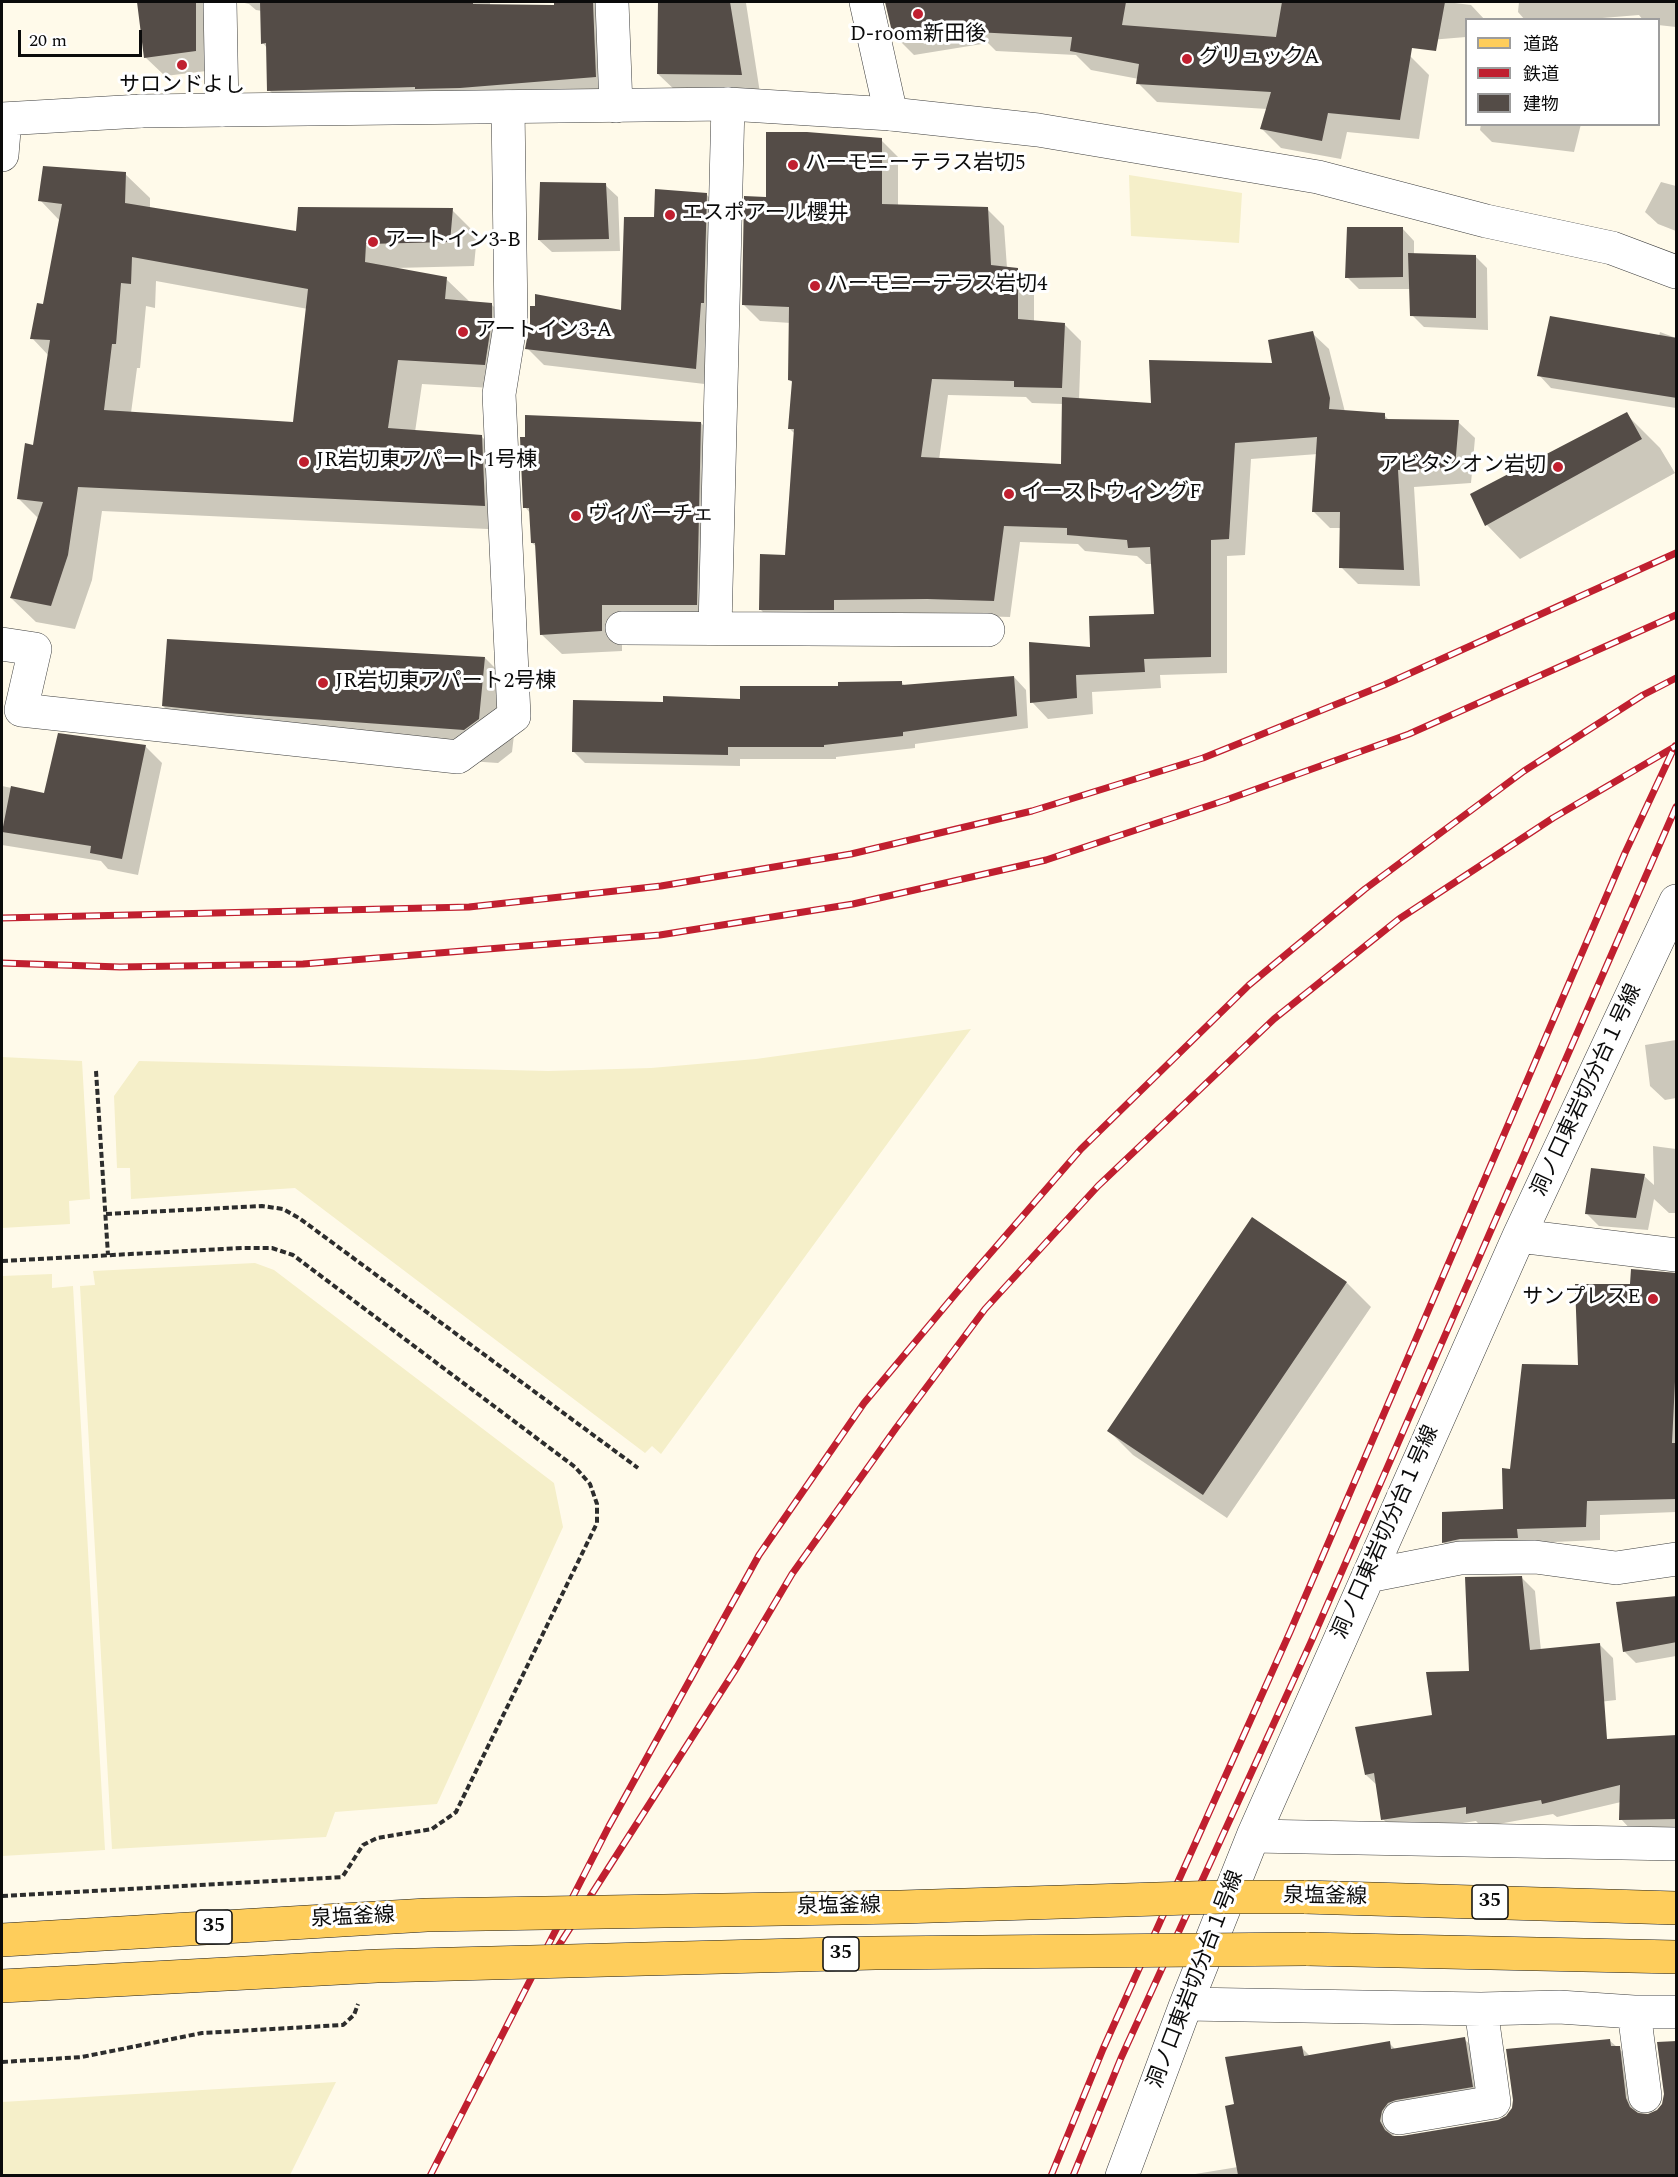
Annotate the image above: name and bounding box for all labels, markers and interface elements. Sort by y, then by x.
marker: D-room新田後 [911,7,925,21]
scale bar [21,18,146,56]
legend [1465,18,1660,126]
place label: D-room新田後 [850,23,986,49]
text: 20 m [29,27,67,54]
text: 道路 [1523,31,1559,58]
place label: グリュックA [1199,46,1320,72]
marker: グリュックA [1180,52,1194,66]
marker: サロンドよし [175,58,189,72]
text: 鉄道 [1523,61,1559,88]
place label: サロンドよし [119,74,245,100]
text: 建物 [1523,91,1559,118]
place label: ハーモニーテラス岩切5 [805,152,1025,178]
marker: ハーモニーテラス岩切5 [786,158,800,172]
place label: エスポアール櫻井 [682,202,849,228]
marker: エスポアール櫻井 [663,208,677,222]
place label: アートイン3-B [385,229,521,255]
marker: アートイン3-B [366,235,380,249]
place label: ハーモニーテラス岩切4 [827,273,1047,299]
marker: ハーモニーテラス岩切4 [808,279,822,293]
place label: アートイン3-A [475,319,612,345]
marker: アートイン3-A [456,325,470,339]
place label: JR岩切東アパート1号棟 [316,449,537,475]
place label: アビタシオン岩切 [1378,454,1546,480]
marker: JR岩切東アパート1号棟 [297,455,311,469]
marker: アビタシオン岩切 [1551,460,1565,474]
place label: イーストウィングF [1021,481,1202,507]
marker: イーストウィングF [1002,487,1016,501]
place label: ヴィバーチェ [588,503,714,529]
marker: ヴィバーチェ [569,509,583,523]
place label: JR岩切東アパート2号棟 [335,670,556,696]
marker: JR岩切東アパート2号棟 [316,676,330,690]
street label: 洞ノ口東岩切分台１号線 [1528,981,1648,1201]
place label: サンプレスE [1522,1286,1641,1312]
marker: サンプレスE [1646,1292,1660,1306]
street label: 洞ノ口東岩切分台１号線 [1329,1422,1445,1644]
street label: 洞ノ口東岩切分台１号線 [1144,1868,1250,2092]
street label: 泉塩釜線 [1283,1885,1367,1911]
road number: 35 [1472,1885,1508,1919]
street label: 泉塩釜線 [797,1895,881,1921]
street label: 泉塩釜線 [310,1904,396,1934]
road number: 35 [196,1910,232,1944]
road number: 35 [823,1937,859,1971]

